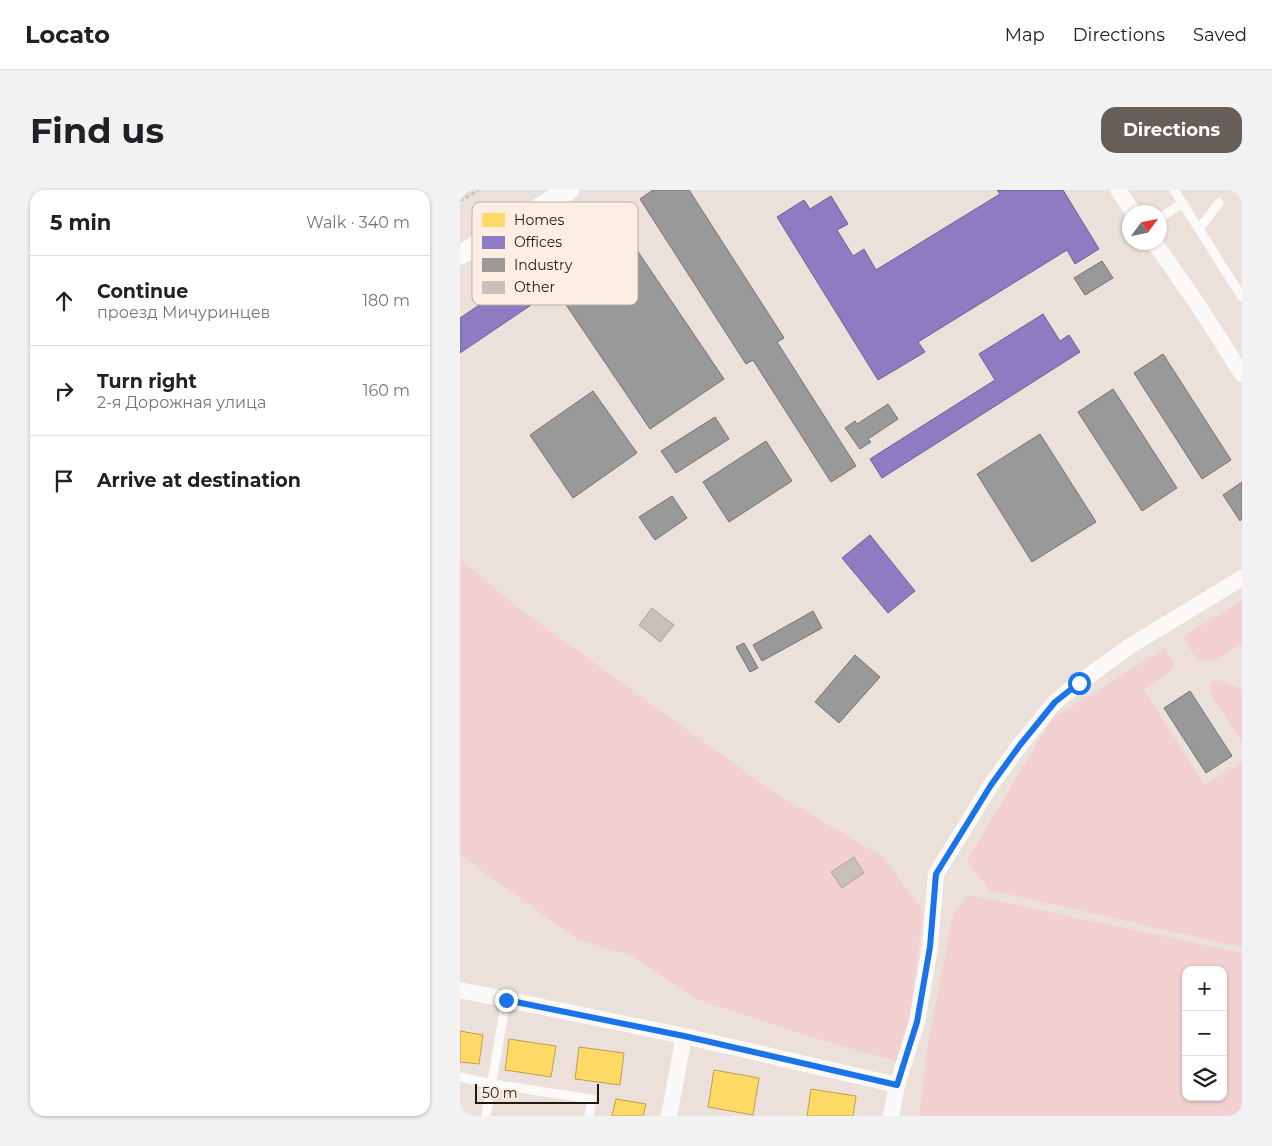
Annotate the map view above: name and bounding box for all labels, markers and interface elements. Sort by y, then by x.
text: Locato [25,20,110,49]
text: Map [1005,24,1045,46]
text: Directions [1073,24,1165,46]
text: Saved [1193,24,1247,46]
button: Directions [1101,107,1242,153]
text: Find us [30,109,164,152]
legend [472,202,638,305]
north arrow [1122,205,1167,250]
text: 5 min [50,210,111,235]
text: Homes [514,211,564,229]
text: Walk · 340 m [306,213,410,232]
text: Offices [514,233,562,251]
text: Industry [514,256,573,274]
text: Other [514,278,555,296]
text: Continue [97,280,188,303]
icon: ahead [50,287,78,315]
text: 180 m [362,291,410,310]
text: проезд Мичуринцев [97,303,270,322]
text: Turn right [97,370,197,393]
icon: right [50,377,78,405]
text: 160 m [363,381,410,400]
text: 2-я Дорожная улица [97,393,266,412]
icon: arrive [50,467,78,495]
text: Arrive at destination [97,469,301,492]
route start [1068,672,1091,695]
map controls [1182,966,1227,1101]
button: + [1182,966,1227,1011]
route end [495,989,518,1012]
button: − [1182,1011,1227,1056]
button: layers [1182,1056,1227,1101]
scale bar [475,1081,599,1104]
text: 50 m [482,1084,518,1102]

